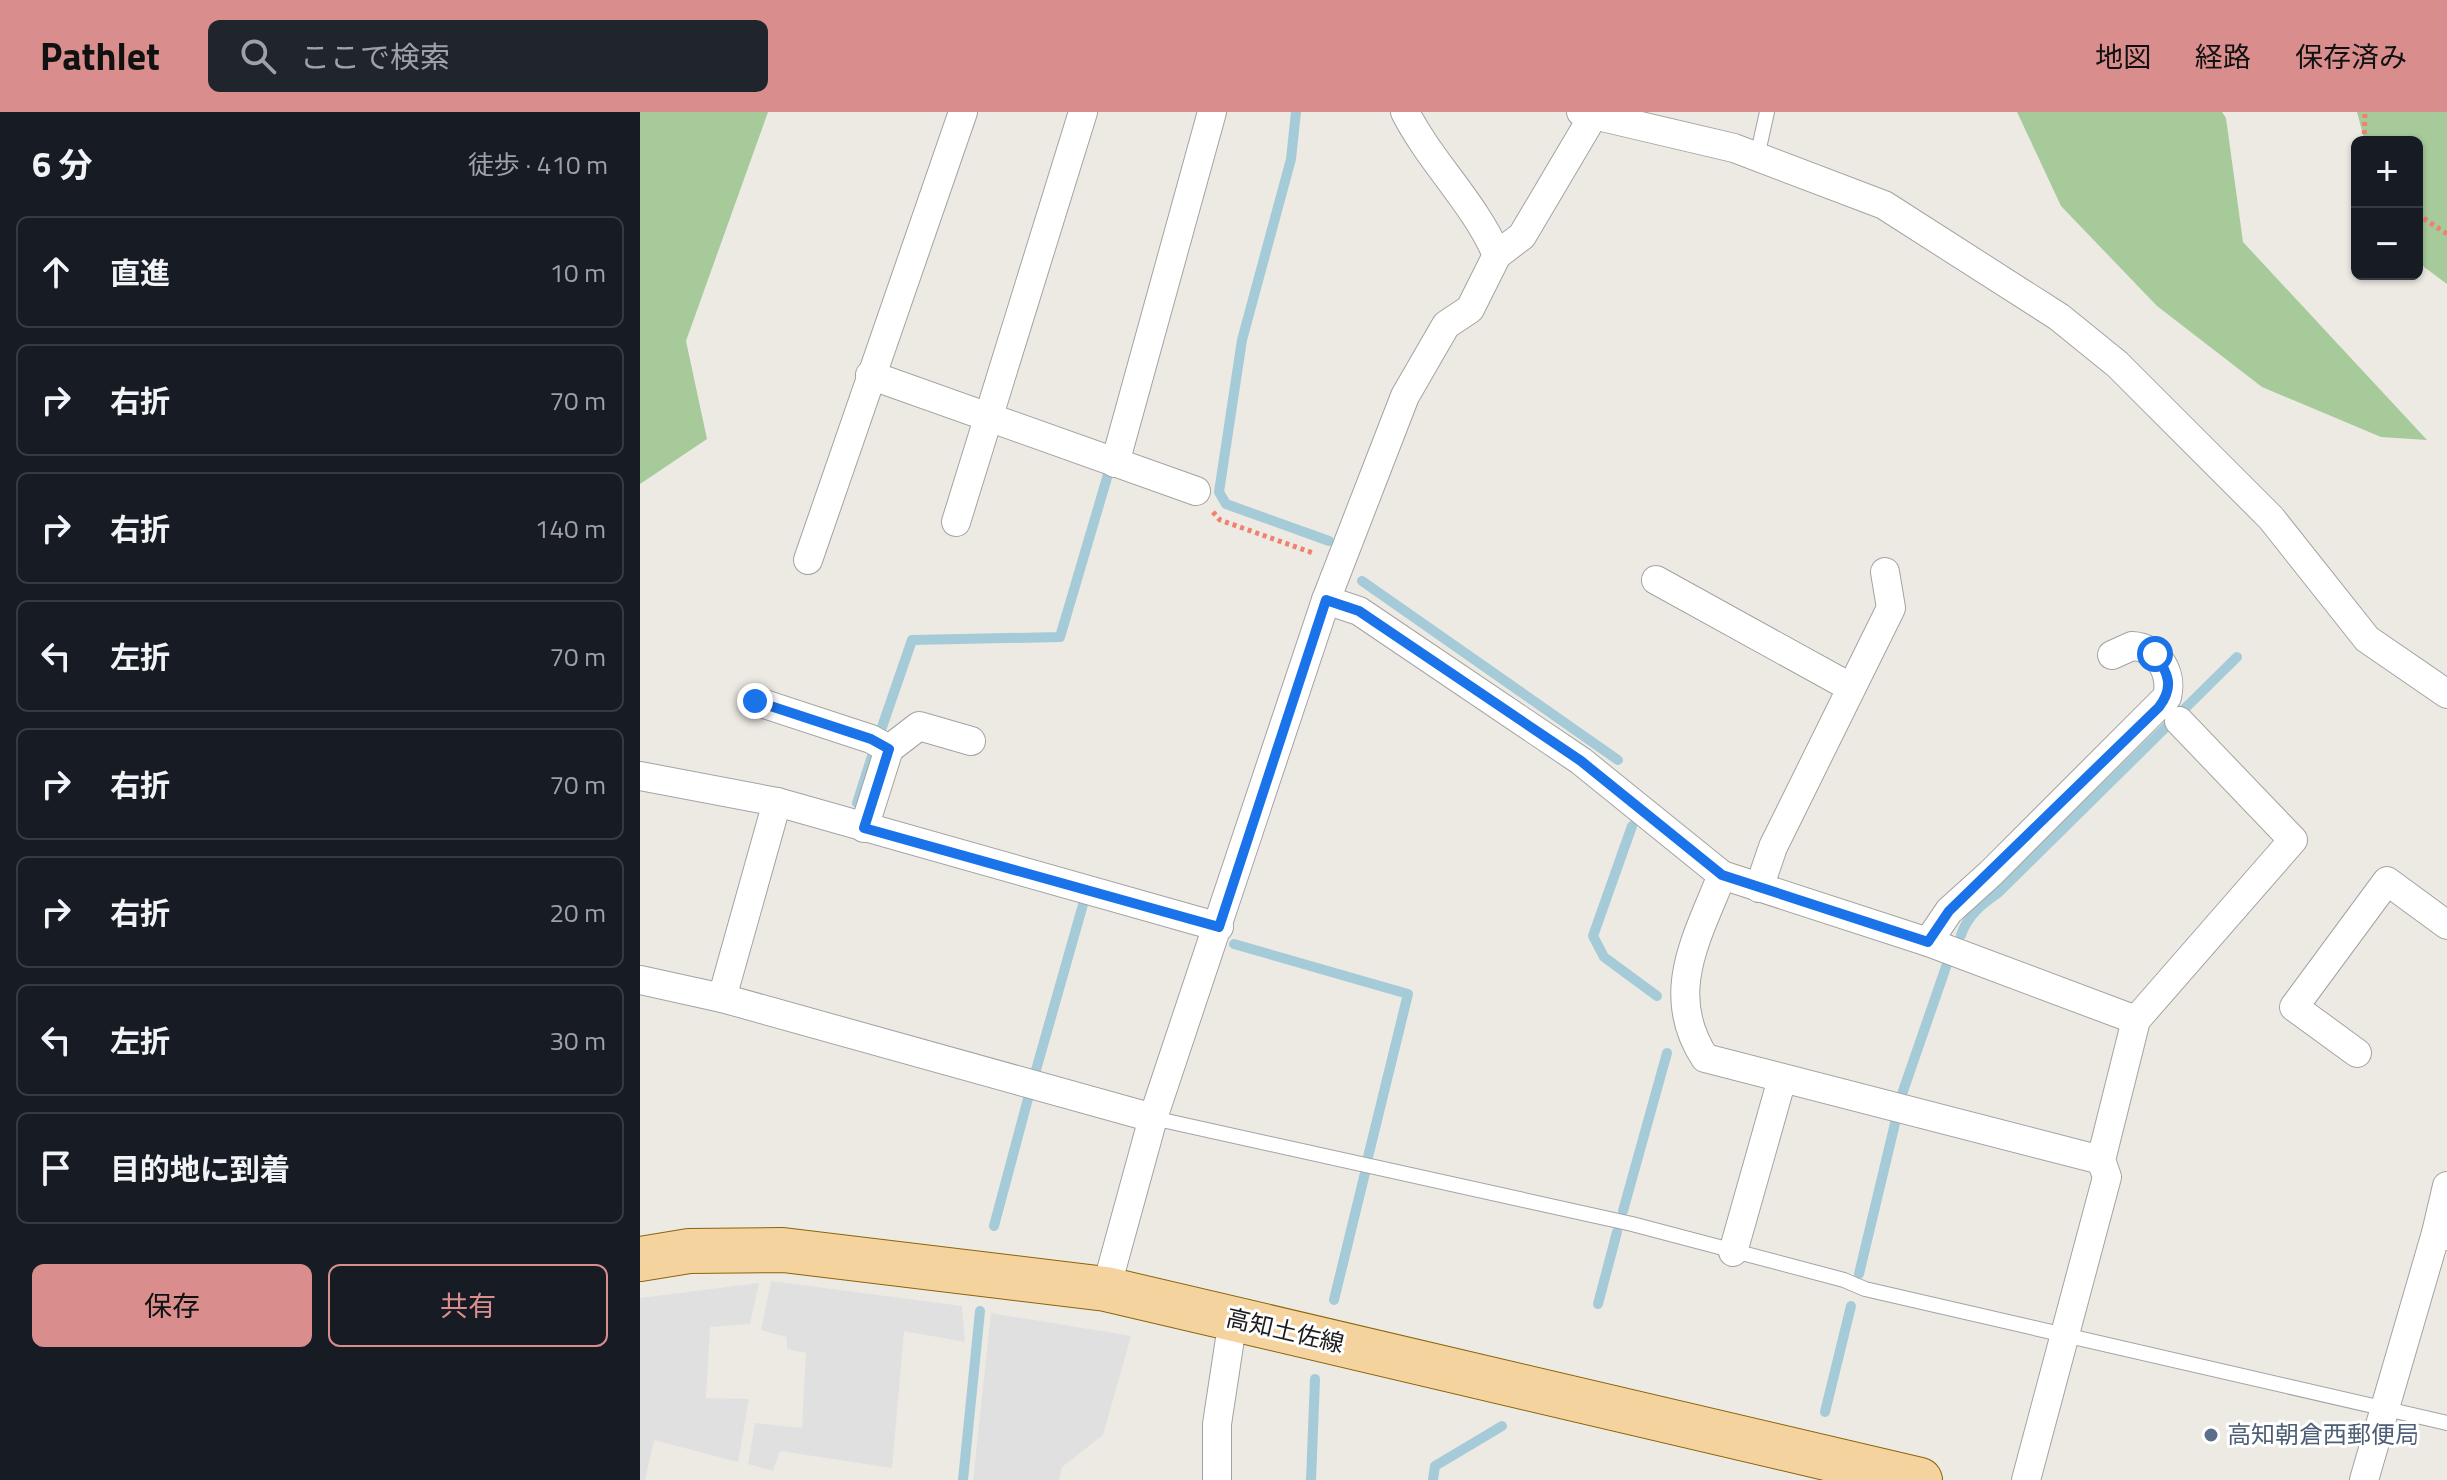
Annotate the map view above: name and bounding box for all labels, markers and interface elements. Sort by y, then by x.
search box [208,20,768,92]
text: Pathlet [40,27,160,85]
icon: search [236,34,280,78]
text: ここで検索 [300,34,450,80]
text: 地図 [2095,35,2151,78]
text: 経路 [2195,35,2251,78]
text: 保存済み [2295,35,2407,78]
map controls [2351,136,2423,280]
button: + [2351,136,2423,208]
text: 6 分 [32,138,93,190]
text: 徒歩 · 410 m [468,145,608,184]
button: − [2351,208,2423,280]
icon: ahead [34,250,78,294]
text: 直進 [110,250,170,296]
text: 10 m [549,253,606,292]
icon: right [34,378,78,422]
text: 右折 [110,378,170,424]
text: 70 m [549,381,606,420]
icon: right [34,506,78,550]
text: 右折 [110,506,170,552]
text: 140 m [535,509,606,548]
icon: left [34,634,78,678]
text: 左折 [110,634,170,680]
route start [2137,636,2173,672]
text: 70 m [549,637,606,676]
route end [737,683,773,719]
icon: right [34,762,78,806]
text: 右折 [110,762,170,808]
text: 70 m [549,765,606,804]
icon: right [34,890,78,934]
text: 右折 [110,890,170,936]
text: 20 m [549,893,606,932]
icon: left [34,1018,78,1062]
text: 左折 [110,1018,170,1064]
text: 30 m [549,1021,606,1060]
icon: arrive [34,1146,78,1190]
text: 目的地に到着 [110,1146,290,1192]
button: 保存 [32,1264,312,1347]
button: 共有 [328,1264,608,1347]
street label: 高知土佐線 [1223,1299,1348,1361]
place label: 高知朝倉西郵便局 [2227,1416,2419,1452]
marker: 高知朝倉西郵便局 [2202,1426,2220,1444]

